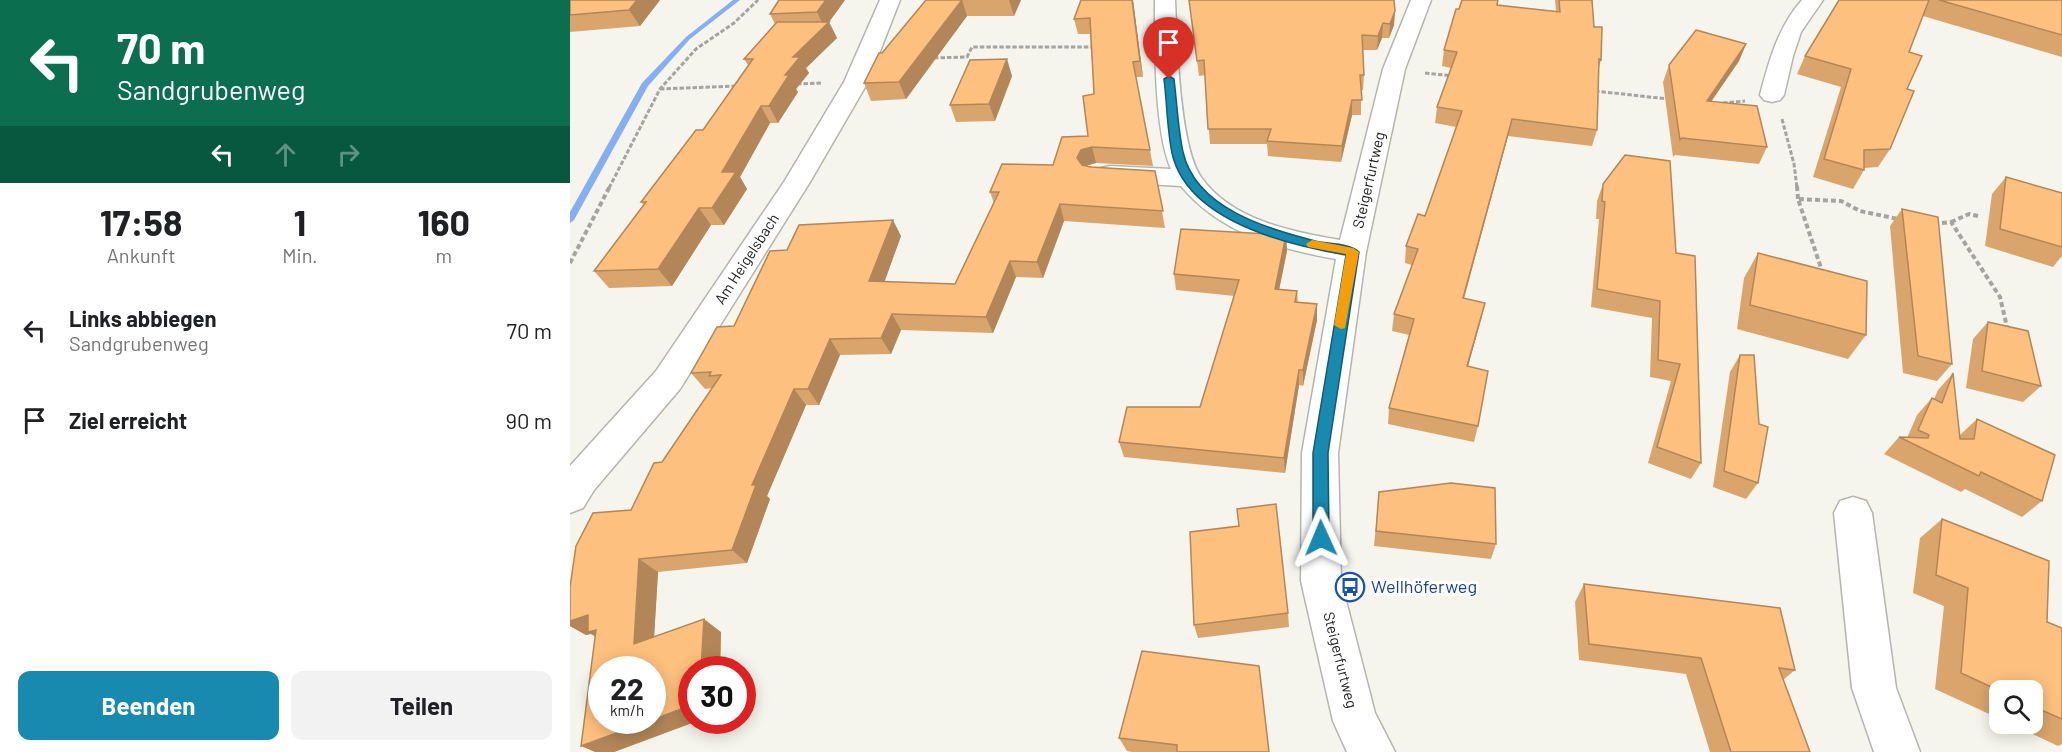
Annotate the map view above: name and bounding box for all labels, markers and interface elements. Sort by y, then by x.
pin [1143,17,1194,79]
text: 70 m [117,22,205,72]
icon: left [18,24,96,102]
icon: arrive [1152,26,1185,59]
text: Sandgrubenweg [117,73,305,105]
street label: Steigerfurtweg [1348,130,1388,230]
icon: left [206,138,239,171]
icon: ahead [269,138,302,171]
icon: right [332,138,365,171]
text: 17:58 [100,200,182,243]
text: 1 [294,200,306,243]
text: 160 [418,200,470,243]
street label: Am Heigelsbach [710,210,782,307]
text: Ankunft [107,243,176,267]
text: Min. [282,243,318,267]
text: m [436,243,452,267]
text: Links abbiegen [69,305,217,331]
icon: left [18,314,51,347]
text: 70 m [507,317,552,343]
text: Sandgrubenweg [69,331,209,355]
icon: arrive [18,404,51,437]
text: Ziel erreicht [69,407,187,433]
text: 90 m [506,407,552,433]
position arrow [1289,506,1353,570]
bus stop icon: Wellhöferweg [1334,571,1366,603]
place label: Wellhöferweg [1371,575,1477,597]
street label: Steigerfurtweg [1320,610,1362,710]
speed limit sign: 30 [678,656,756,734]
text: 22 [610,670,644,706]
button: Beenden [18,671,279,740]
button: Teilen [291,671,552,740]
map controls [1989,680,2043,734]
button: search [1989,680,2043,734]
text: km/h [610,701,644,719]

